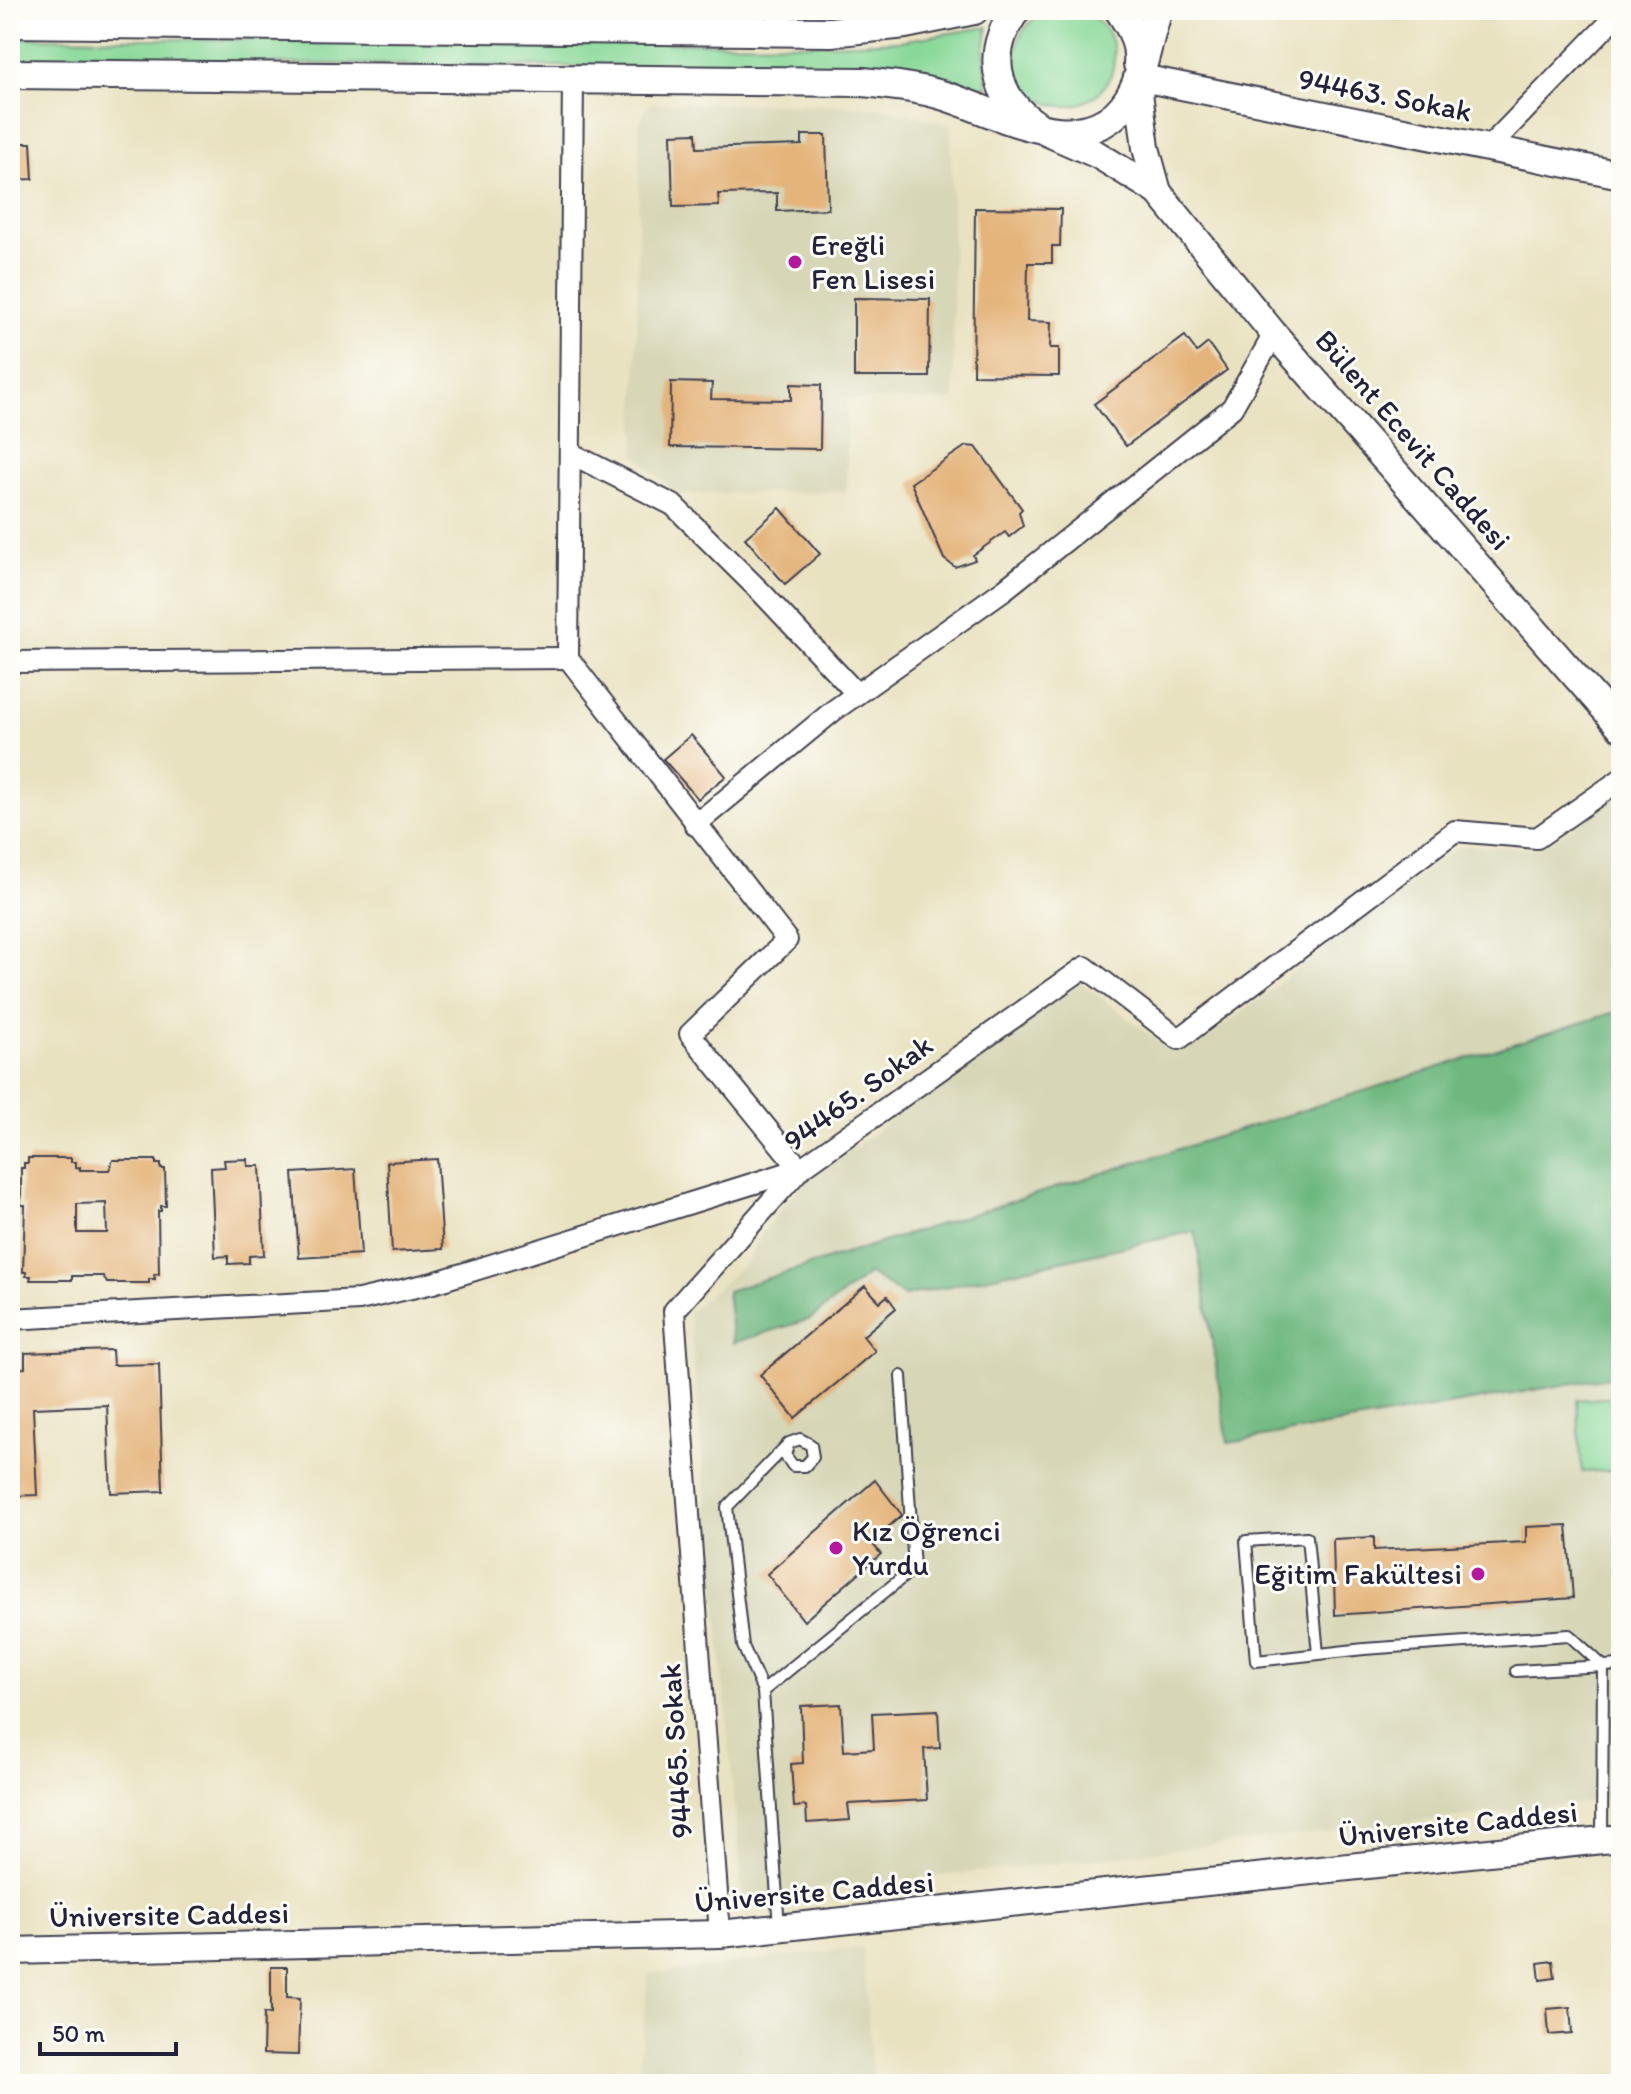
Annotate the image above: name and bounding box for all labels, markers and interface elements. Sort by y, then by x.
street label: 94463. Sokak [1295,60,1475,129]
place label: Ereğli Fen Lisesi [811,226,935,297]
marker: Ereğli Fen Lisesi [786,253,804,271]
street label: Bülent Ecevit Caddesi [1308,322,1519,558]
street label: 94465. Sokak [776,1026,939,1159]
place label: Kız Öğrenci Yurdu [852,1512,1001,1583]
marker: Kız Öğrenci Yurdu [827,1539,845,1557]
place label: Eğitim Fakültesi [1254,1555,1462,1592]
marker: Eğitim Fakültesi [1469,1565,1487,1583]
street label: 94465. Sokak [651,1662,700,1840]
street label: Üniversite Caddesi [1337,1793,1579,1854]
street label: Üniversite Caddesi [693,1863,935,1920]
street label: Üniversite Caddesi [49,1894,289,1935]
scale bar [40,2006,176,2056]
text: 50 m [52,2019,105,2048]

